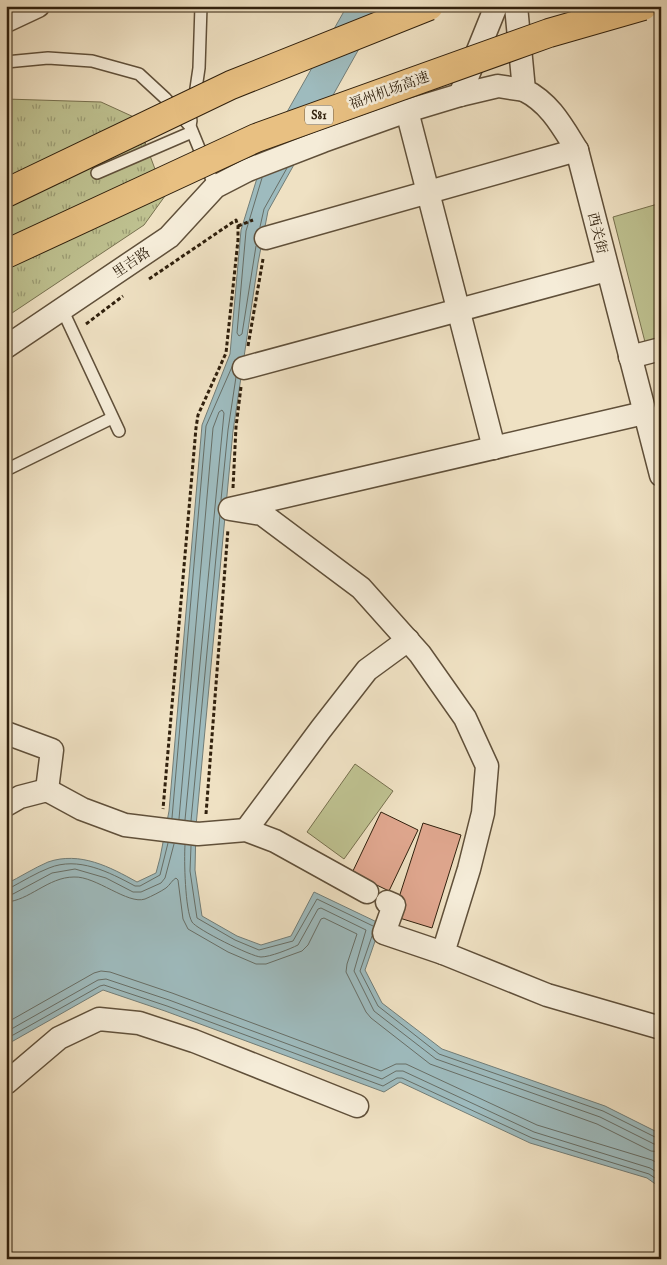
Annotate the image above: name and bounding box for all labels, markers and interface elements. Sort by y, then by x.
street label: 福州机场高速 [347,68,432,114]
road number: S81 [305,106,333,124]
street label: 西关街 [583,211,611,256]
street label: 里吉路 [109,244,154,282]

